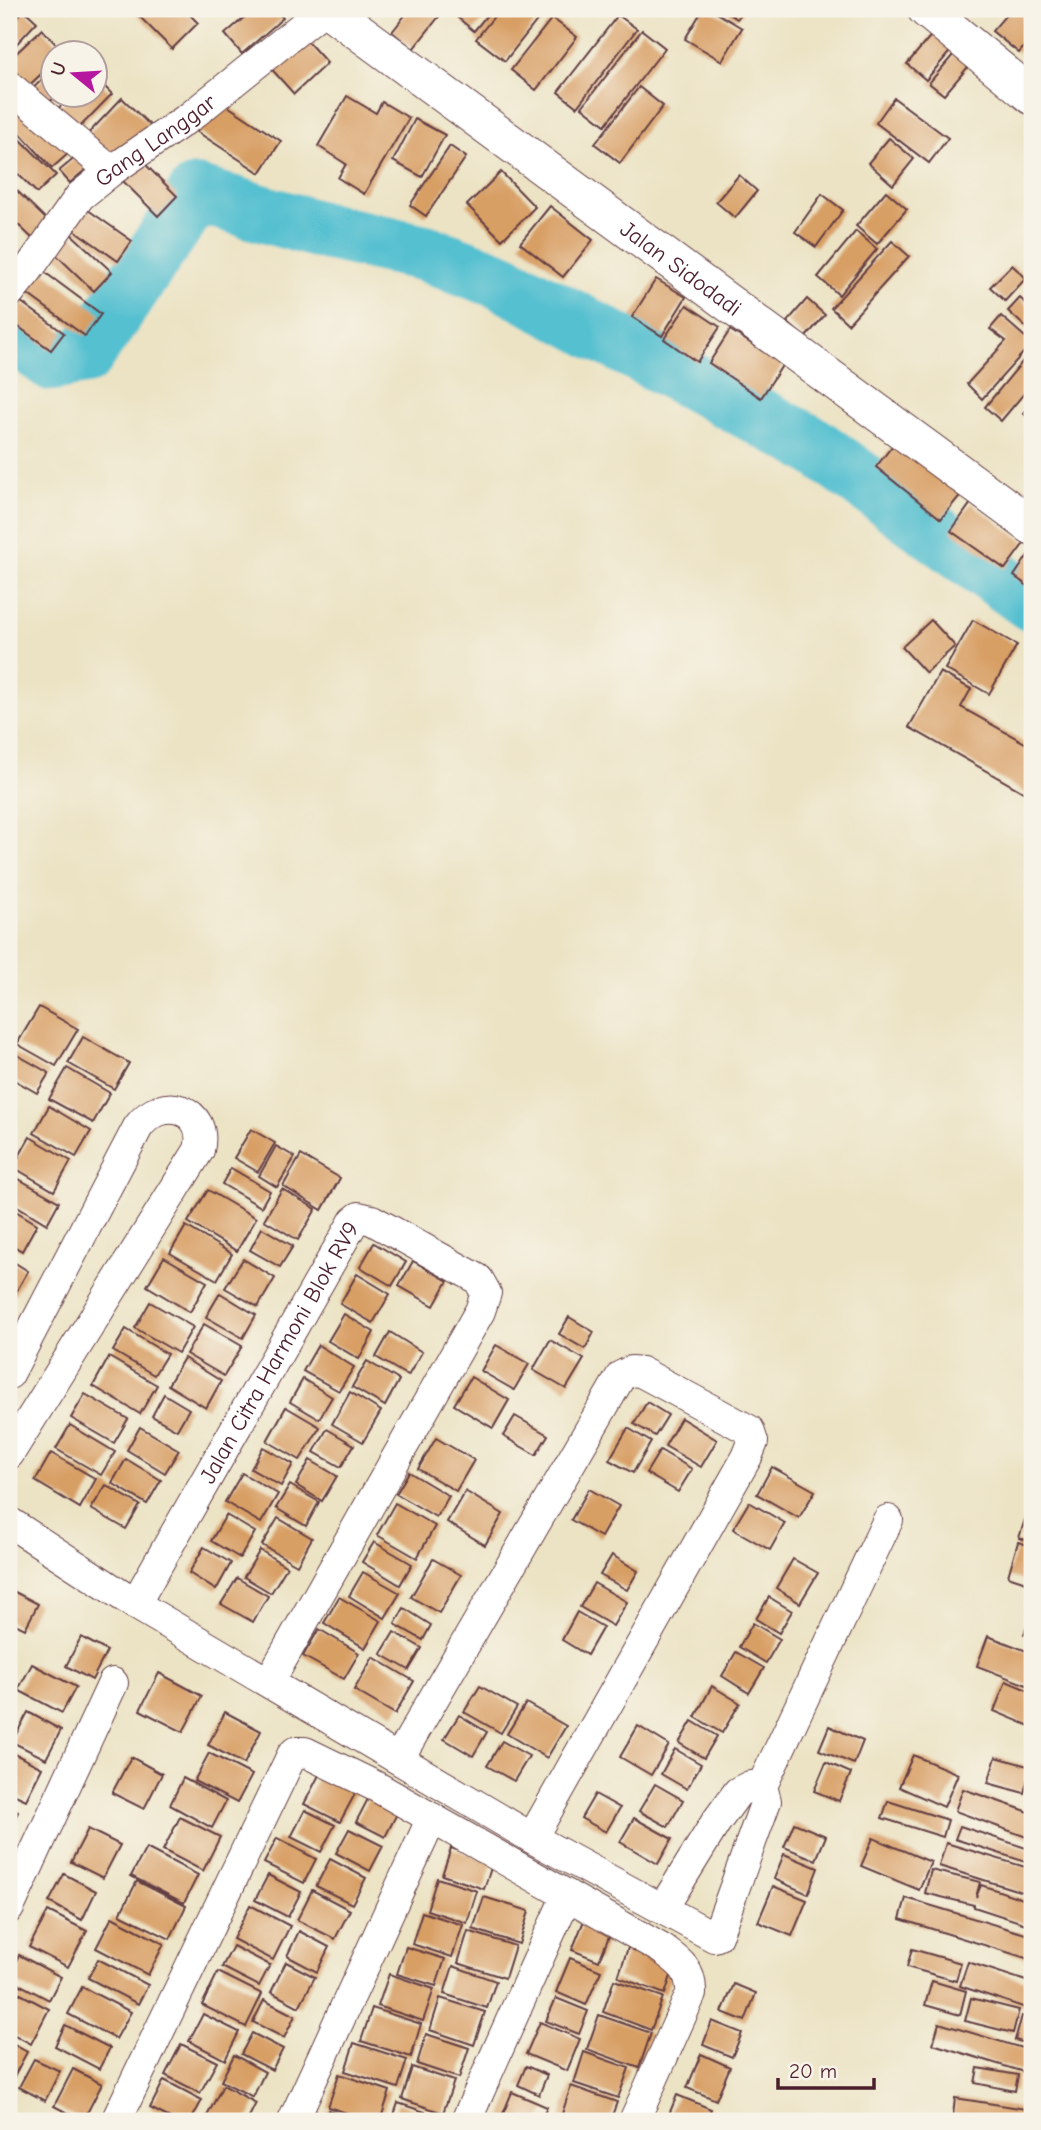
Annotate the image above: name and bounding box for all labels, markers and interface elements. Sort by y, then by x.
north arrow [38,38,108,108]
text: U [46,60,71,79]
street label: Gang Langgar [89,87,222,192]
street label: Jalan Sidodadi [615,215,747,322]
street label: Jalan Citra Harmoni Blok RV9 [194,1217,364,1488]
scale bar [778,2046,875,2090]
text: 20 m [789,2059,837,2083]

